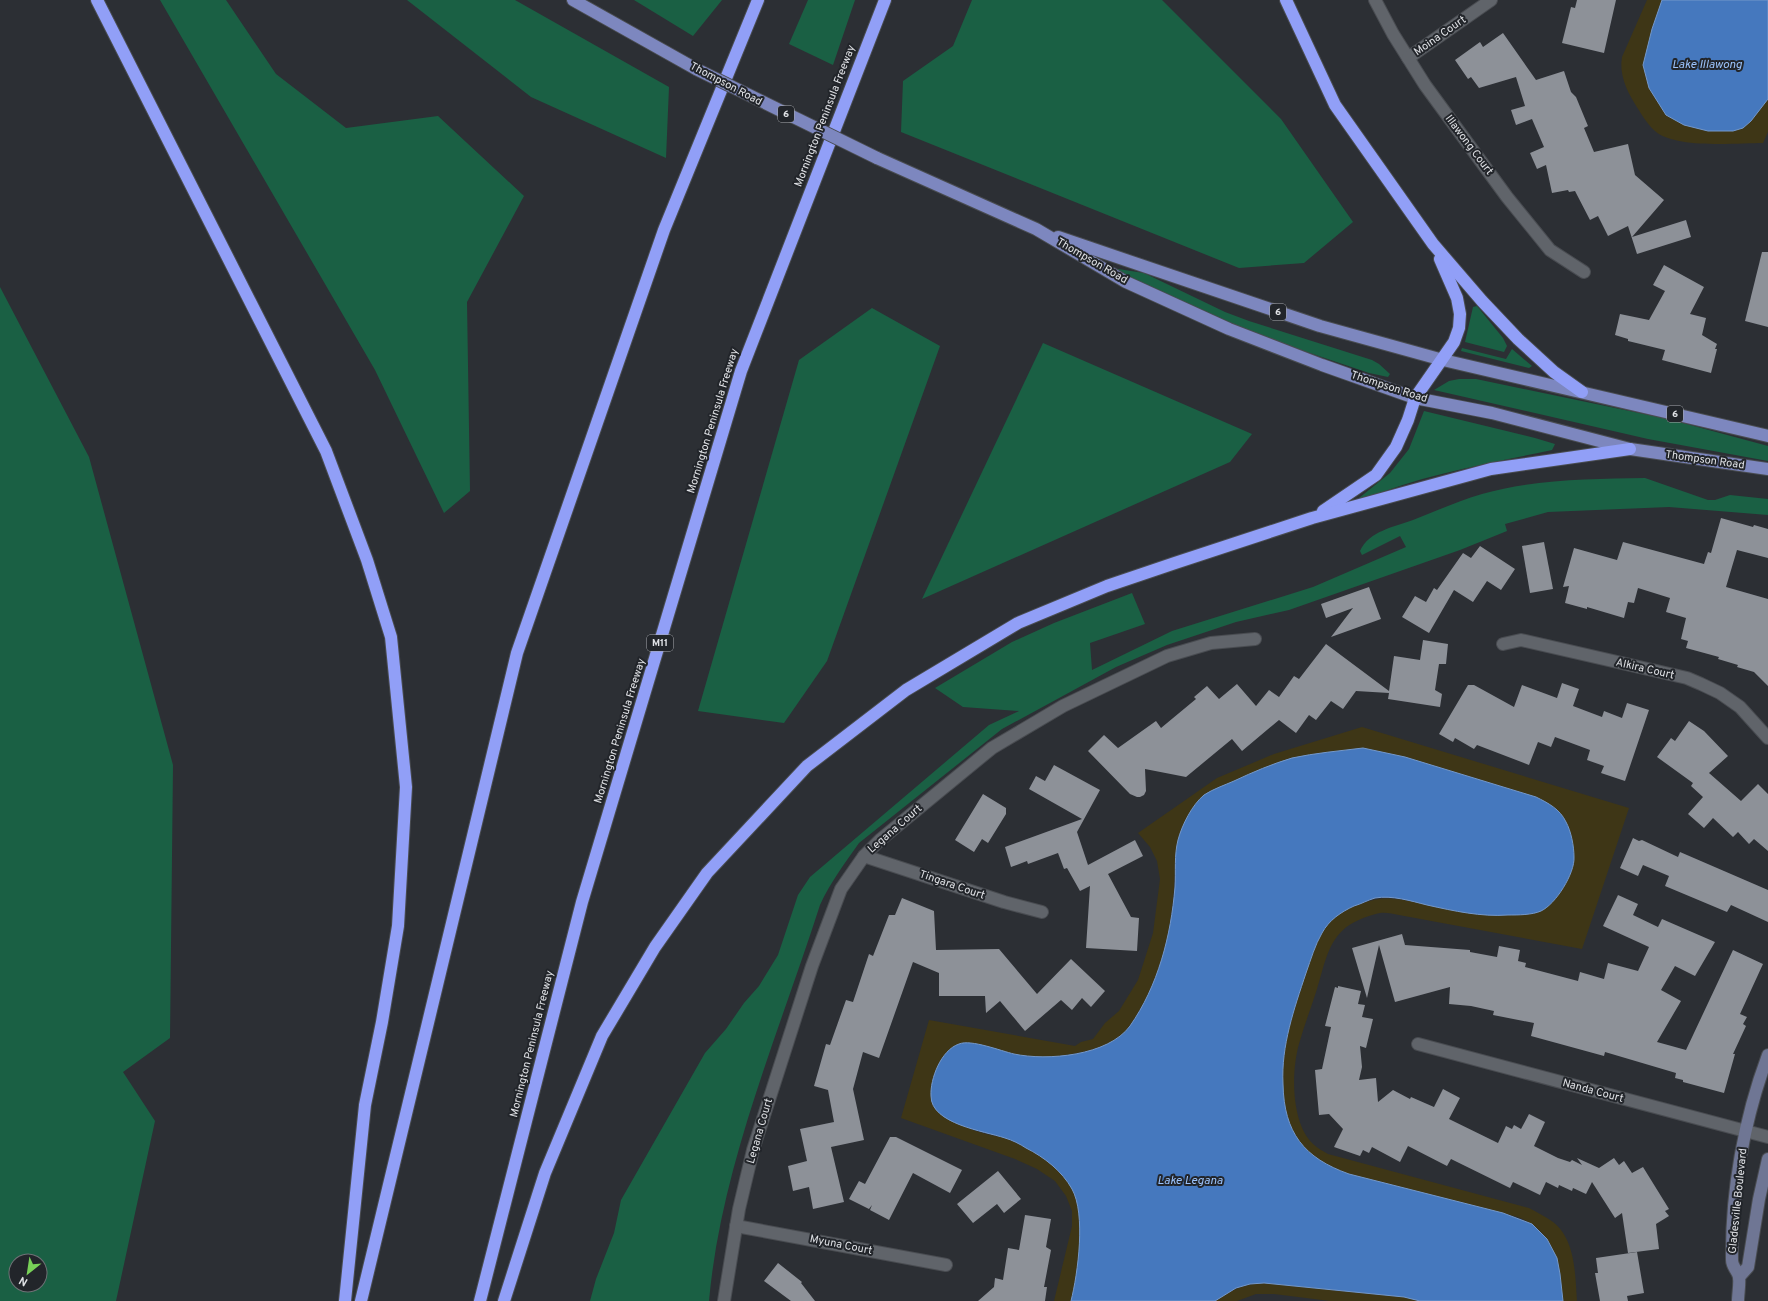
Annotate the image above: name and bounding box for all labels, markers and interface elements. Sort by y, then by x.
street label: Moina Court [1411,13,1469,59]
street label: Mornington Peninsula Freeway [791,43,859,189]
water label: Lake Illawong [1672,57,1743,73]
street label: Thompson Road [687,59,765,109]
road number: 6 [778,106,794,122]
street label: Illawong Court [1442,112,1496,178]
street label: Thompson Road [1054,235,1130,287]
road number: 6 [1270,304,1286,320]
street label: Mornington Peninsula Freeway [684,347,742,495]
street label: Thompson Road [1349,368,1429,406]
road number: 6 [1667,406,1683,422]
street label: Thompson Road [1665,448,1745,472]
road number: M11 [647,635,673,651]
street label: Alkira Court [1614,655,1676,683]
street label: Mornington Peninsula Freeway [591,657,649,805]
street label: Legana Court [865,802,925,856]
street label: Tingara Court [917,867,987,903]
street label: Mornington Peninsula Freeway [507,969,557,1119]
street label: Nanda Court [1561,1076,1625,1106]
street label: Legana Court [744,1097,776,1165]
street label: Gladesville Boulevard [1726,1148,1750,1254]
water label: Lake Legana [1157,1173,1224,1189]
street label: Myuna Court [808,1232,874,1258]
north arrow [8,1253,48,1293]
text: N [17,1273,30,1289]

